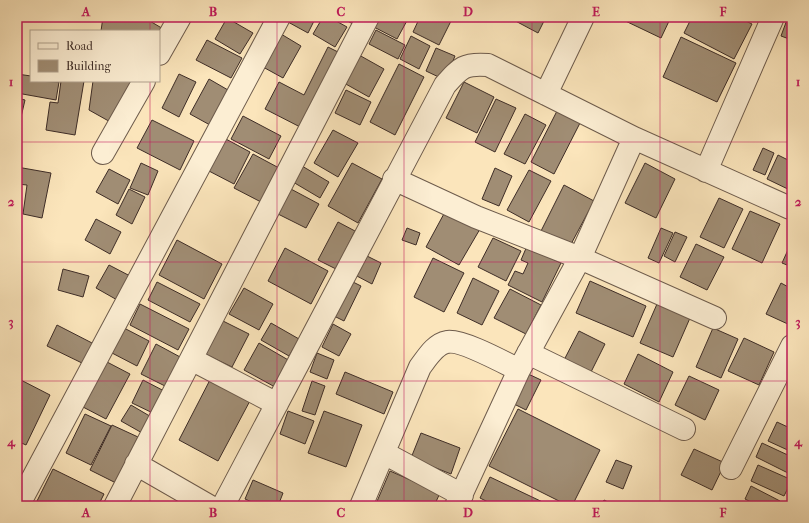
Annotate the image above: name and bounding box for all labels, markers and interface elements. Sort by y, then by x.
text: A [81,4,91,19]
text: B [209,4,218,19]
text: C [337,4,346,19]
text: D [463,4,473,19]
text: E [592,4,600,19]
text: F [719,4,727,19]
legend [30,30,160,82]
text: Road [66,39,93,53]
text: Building [66,59,111,73]
text: 1 [9,74,14,89]
text: 1 [796,74,801,89]
text: 2 [8,194,15,209]
text: 2 [795,194,802,209]
text: 3 [8,314,14,330]
text: 3 [795,314,801,330]
text: 4 [6,434,16,450]
text: 4 [793,434,803,450]
text: A [81,505,91,520]
text: B [209,505,218,520]
text: C [337,505,346,520]
text: D [463,505,473,520]
text: E [592,505,600,520]
text: F [719,505,727,520]

